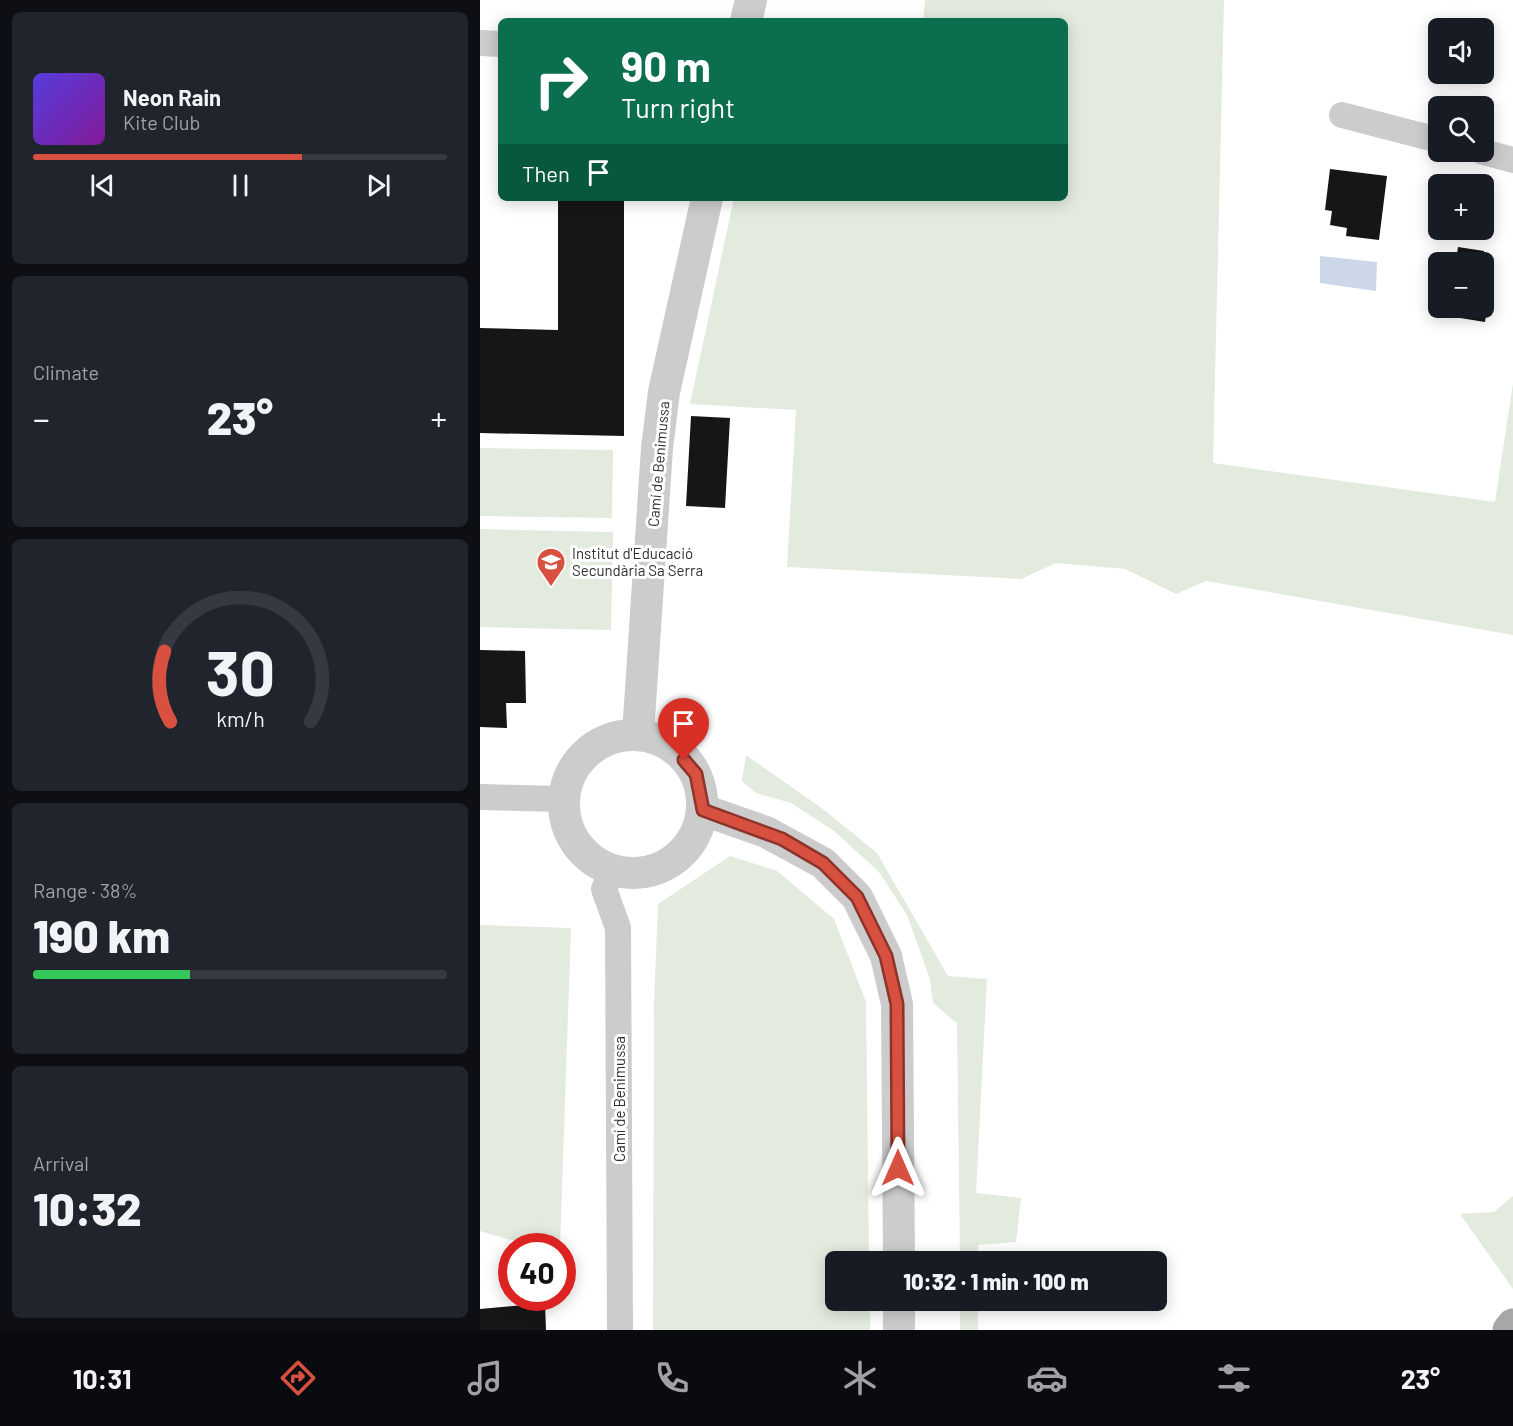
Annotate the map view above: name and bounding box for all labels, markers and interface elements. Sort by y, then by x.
map controls [1428,18,1494,318]
button: sound [1428,18,1494,84]
text: 90 m [621,40,711,90]
icon: right [522,42,600,120]
text: Neon Rain [123,84,221,110]
text: Turn right [621,91,735,123]
button: search [1428,96,1494,162]
text: Kite Club [123,110,200,134]
icon: arrive [582,156,615,189]
text: Then [522,160,570,186]
icon: previous [86,169,119,202]
icon: pause [224,169,257,202]
icon: next [362,169,395,202]
button: + [1428,174,1494,240]
button: − [1428,252,1494,318]
text: Climate [33,360,99,384]
text: 23° [207,390,273,444]
text: − [33,398,50,438]
text: + [430,398,447,438]
street label: Camí de Benimussa [644,400,672,528]
place label: Institut d'Educació Secundària Sa Serra [572,544,703,579]
school or university icon: Institut d'Educació Secundària Sa Serra [535,546,567,588]
text: 30 [205,634,275,708]
pin [658,698,709,760]
text: km/h [216,706,264,731]
icon: arrive [667,707,700,740]
text: Range · 38% [33,878,137,902]
text: 190 km [33,908,170,962]
street label: Camí de Benimussa [610,1036,628,1162]
position arrow [866,1136,930,1200]
text: Arrival [33,1151,89,1175]
text: 10:32 [33,1181,142,1235]
speed limit sign: 40 [498,1233,576,1311]
text: 10:32 · 1 min · 100 m [903,1268,1089,1294]
icon: directions [277,1357,319,1399]
icon: music [464,1357,506,1399]
icon: phone [651,1357,693,1399]
icon: climate [839,1357,881,1399]
icon: car [1026,1357,1068,1399]
icon: filters [1213,1357,1255,1399]
text: 10:31 [73,1362,132,1394]
text: 23° [1401,1362,1440,1394]

